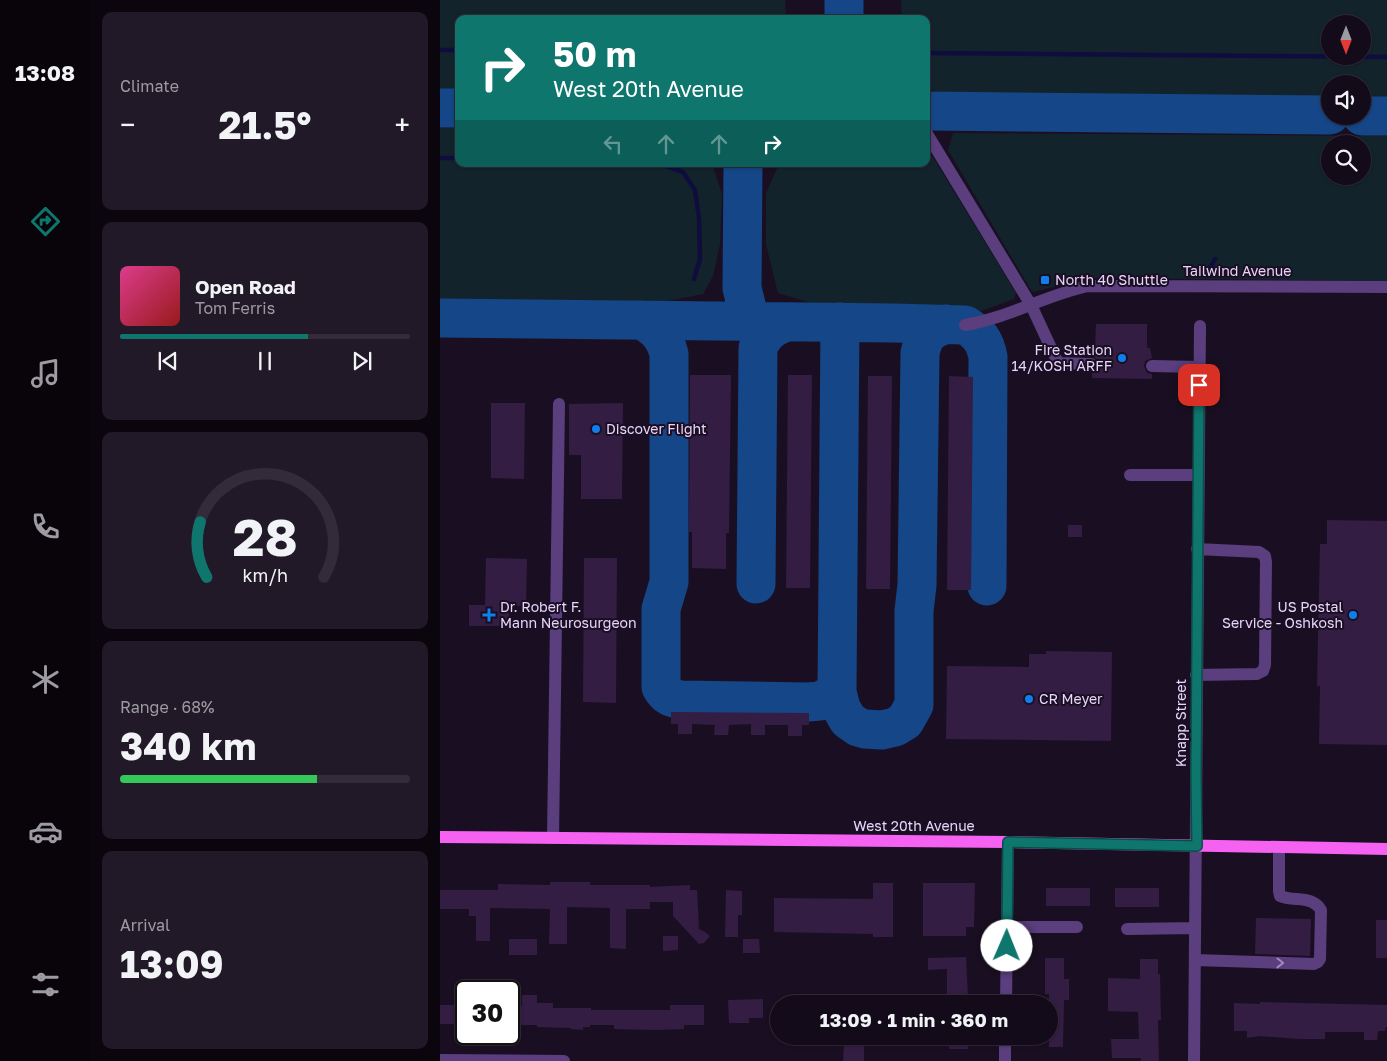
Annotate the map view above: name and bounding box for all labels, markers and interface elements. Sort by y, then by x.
north arrow [1321,15,1371,65]
map controls [1321,15,1371,185]
text: 50 m [553,33,636,75]
icon: right [470,35,535,100]
text: 13:08 [15,59,75,86]
text: West 20th Avenue [553,75,744,102]
button: sound [1321,75,1371,125]
text: Climate [120,76,179,96]
text: 21.5° [219,102,311,147]
text: − [120,108,135,141]
text: + [395,108,410,141]
icon: left [599,130,627,158]
icon: ahead [652,130,680,158]
icon: ahead [705,130,733,158]
icon: right [758,130,786,158]
button: search [1321,135,1371,185]
icon: directions [28,204,63,239]
street label: Tailwind Avenue [1183,262,1291,279]
place label: North 40 Shuttle [1055,271,1168,288]
marker: North 40 Shuttle [1039,274,1051,286]
text: Open Road [195,275,296,298]
text: Tom Ferris [195,298,275,318]
place label: Fire Station 14/KOSH ARFF [1012,341,1112,374]
icon: previous [154,347,182,375]
icon: pause [251,347,279,375]
icon: next [348,347,376,375]
marker: Fire Station 14/KOSH ARFF [1116,352,1128,364]
icon: music [28,356,63,391]
pin [1178,364,1220,406]
icon: arrive [1185,371,1213,399]
place label: Discover Flight [606,420,707,437]
marker: Discover Flight [590,423,602,435]
text: 28 [232,505,298,567]
icon: phone [28,509,63,544]
text: km/h [242,564,288,586]
place label: Dr. Robert F. Mann Neurosurgeon [500,598,637,631]
place label: US Postal Service - Oshkosh [1222,598,1343,631]
marker: Dr. Robert F. Mann Neurosurgeon [482,608,496,622]
marker: US Postal Service - Oshkosh [1347,609,1359,621]
icon: climate [28,662,63,697]
street label: Knapp Street [1172,679,1189,767]
place label: CR Meyer [1039,690,1103,707]
marker: CR Meyer [1023,693,1035,705]
text: Range · 68% [120,697,214,717]
text: 340 km [120,723,256,768]
icon: car [28,814,63,849]
street label: West 20th Avenue [853,817,975,834]
text: Arrival [120,915,170,935]
position arrow [980,919,1032,971]
text: 13:09 [120,941,224,986]
one-way arrow [1276,958,1284,968]
icon: filters [28,967,63,1002]
speed limit sign: 30 [455,980,520,1045]
text: 13:09 · 1 min · 360 m [820,1008,1008,1031]

